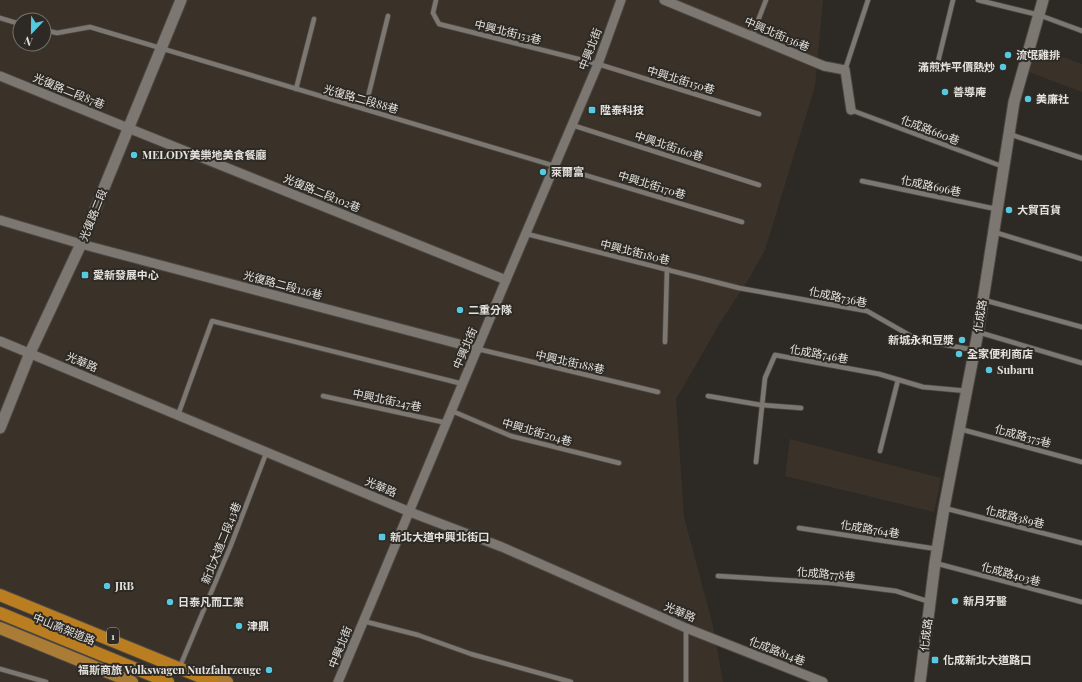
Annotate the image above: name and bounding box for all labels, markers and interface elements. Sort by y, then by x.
north arrow [12,12,52,52]
street label: 中興北街136巷 [742,13,812,54]
street label: 中興北街153巷 [473,16,543,47]
street label: 中興北街 [575,26,604,72]
text: N [22,33,35,50]
place label: 流氓雞排 [1016,47,1060,62]
marker: 流氓雞排 [1003,50,1013,60]
place label: 滿煎炸平價熱炒 [918,59,995,74]
street label: 中興北街150巷 [645,62,717,97]
marker: 滿煎炸平價熱炒 [998,62,1008,72]
street label: 光復路二段87巷 [31,69,107,112]
street label: 光復路二段88巷 [322,81,400,116]
place label: 善導庵 [953,84,987,99]
marker: 善導庵 [940,87,950,97]
place label: 美廉社 [1036,91,1069,106]
marker: 美廉社 [1023,94,1033,104]
place label: 陞泰科技 [600,102,644,117]
marker: 陞泰科技 [587,105,597,115]
street label: 化成路660巷 [899,111,962,148]
street label: 中興北街160巷 [633,127,705,164]
place label: MELODY美樂地美食餐廳 [142,147,267,162]
marker: MELODY美樂地美食餐廳 [129,150,139,160]
place label: 萊爾富 [551,164,584,179]
marker: 萊爾富 [538,167,548,177]
street label: 中興北街170巷 [616,167,688,202]
street label: 光復路二段102巷 [281,170,363,215]
street label: 化成路696巷 [900,172,962,199]
street label: 光復路二段 [75,187,110,243]
place label: 大貿百貨 [1017,202,1061,217]
marker: 大貿百貨 [1004,205,1014,215]
street label: 中興北街180巷 [599,236,672,267]
place label: 愛新發展中心 [93,267,159,282]
street label: 光復路二段126巷 [242,267,324,302]
marker: 愛新發展中心 [80,270,90,280]
street label: 化成路736巷 [808,283,869,310]
street label: 化成路 [970,298,989,333]
place label: 二重分隊 [468,302,512,317]
marker: 二重分隊 [455,305,465,315]
street label: 中興北街 [449,325,480,371]
place label: 新城永和豆漿 [888,332,954,347]
marker: 新城永和豆漿 [957,335,967,345]
street label: 化成路746巷 [789,341,850,366]
street label: 中興北街188巷 [534,346,606,377]
place label: 全家便利商店 [967,346,1033,361]
street label: 光華路 [64,348,100,375]
marker: 全家便利商店 [954,349,964,359]
place label: Subaru [997,362,1034,377]
marker: Subaru [984,365,994,375]
street label: 中興北街247巷 [351,385,423,414]
street label: 中興北街204巷 [500,414,574,449]
street label: 化成路375巷 [993,421,1053,450]
street label: 光華路 [363,473,399,500]
street label: 新北大道二段43巷 [197,500,244,586]
street label: 化成路389巷 [984,502,1046,531]
street label: 化成路764巷 [839,516,901,541]
place label: 新北大道中興北街口 [390,529,489,544]
marker: 新北大道中興北街口 [377,532,387,542]
street label: 化成路403巷 [980,558,1043,589]
street label: 化成路778巷 [796,563,856,584]
place label: JRB [114,578,135,593]
marker: JRB [102,581,112,591]
place label: 新月牙醫 [963,593,1007,608]
place label: 日泰凡而工業 [178,594,244,609]
marker: 新月牙醫 [950,596,960,606]
marker: 日泰凡而工業 [165,597,175,607]
street label: 光華路 [662,598,698,625]
street label: 中山高架道路 [31,609,98,648]
place label: 津鼎 [247,618,269,633]
street label: 化成路 [916,618,935,652]
marker: 津鼎 [234,621,244,631]
street label: 中興北街 [324,624,355,670]
road number: 1 [107,628,119,644]
street label: 化成路814巷 [747,633,808,668]
place label: 化成新北大道路口 [943,652,1031,667]
marker: 化成新北大道路口 [930,655,940,665]
place label: 福斯商旅 Volkswagen Nutzfahrzeuge [78,662,261,677]
marker: 福斯商旅 Volkswagen Nutzfahrzeuge [264,665,274,675]

